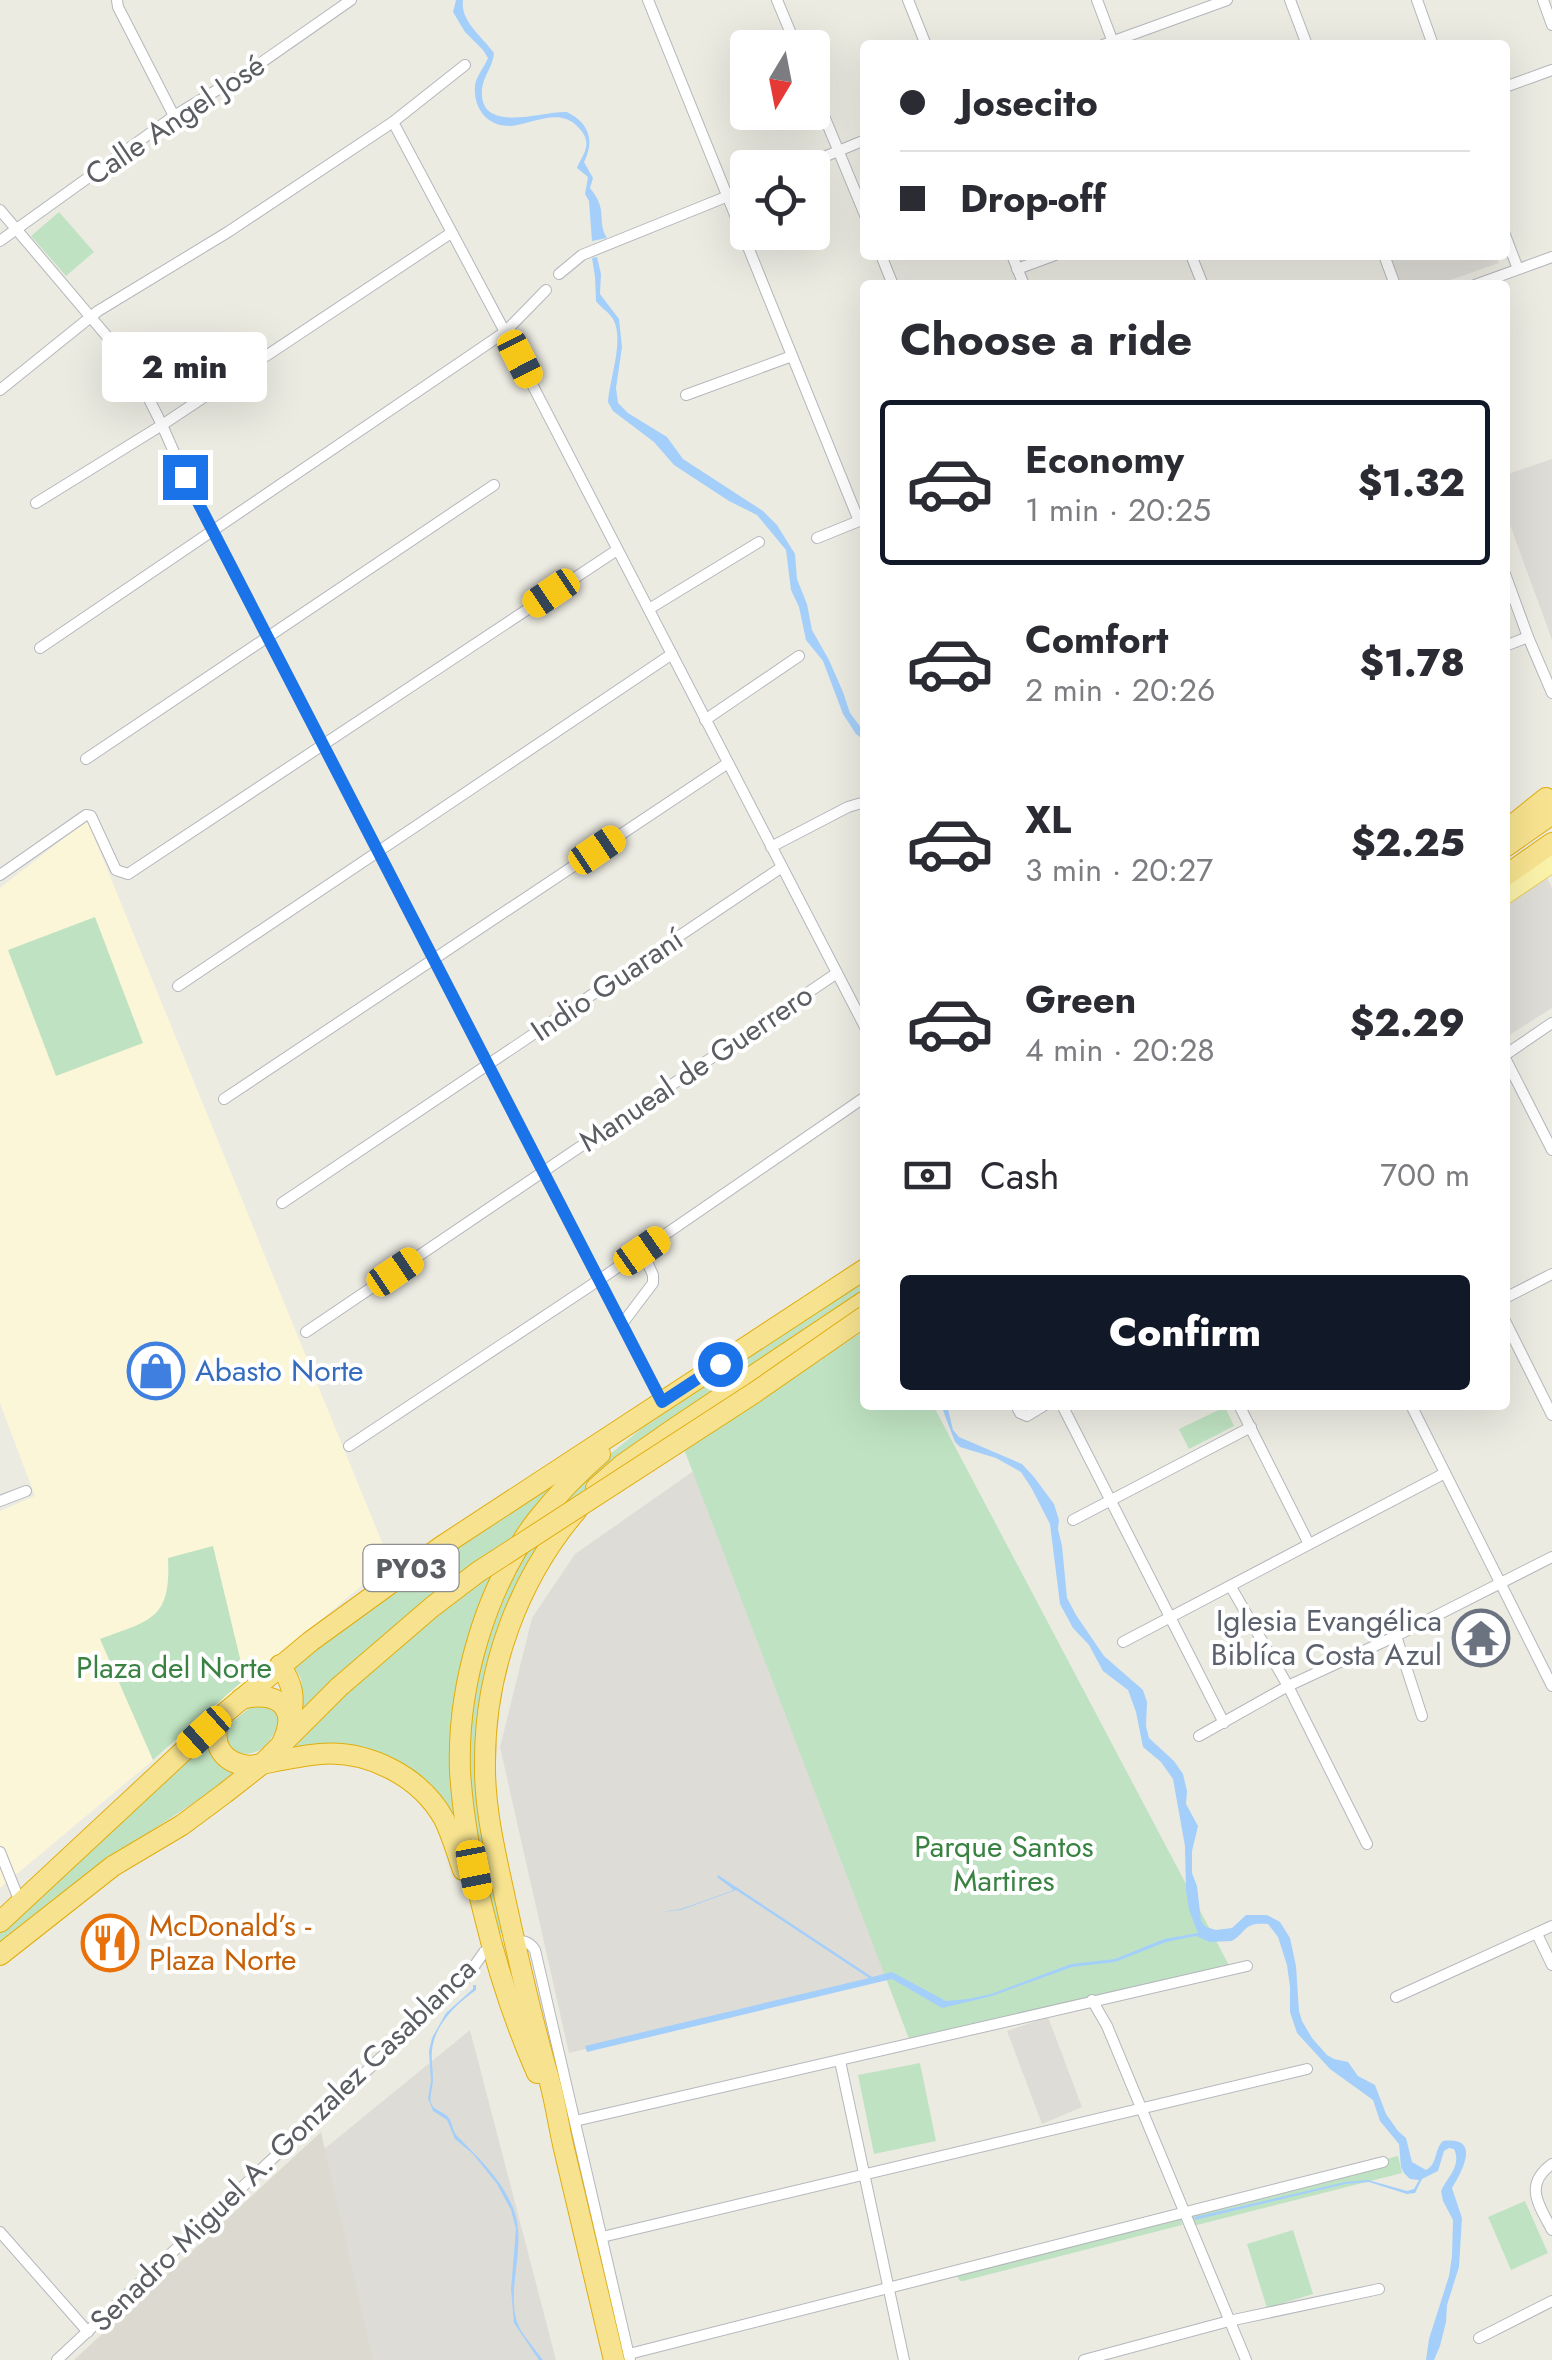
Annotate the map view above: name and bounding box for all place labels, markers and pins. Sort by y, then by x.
shop icon: Abasto Norte [126,1341,186,1401]
place label: Abasto Norte [195,1349,364,1392]
place label: Iglesia Evangélica Biblíca Costa Azul [1211,1599,1442,1676]
temple icon: Iglesia Evangélica Biblíca Costa Azul [1451,1608,1511,1668]
place label: McDonald’s - Plaza Norte [149,1904,312,1981]
restaurant icon: McDonald’s - Plaza Norte [80,1913,140,1973]

